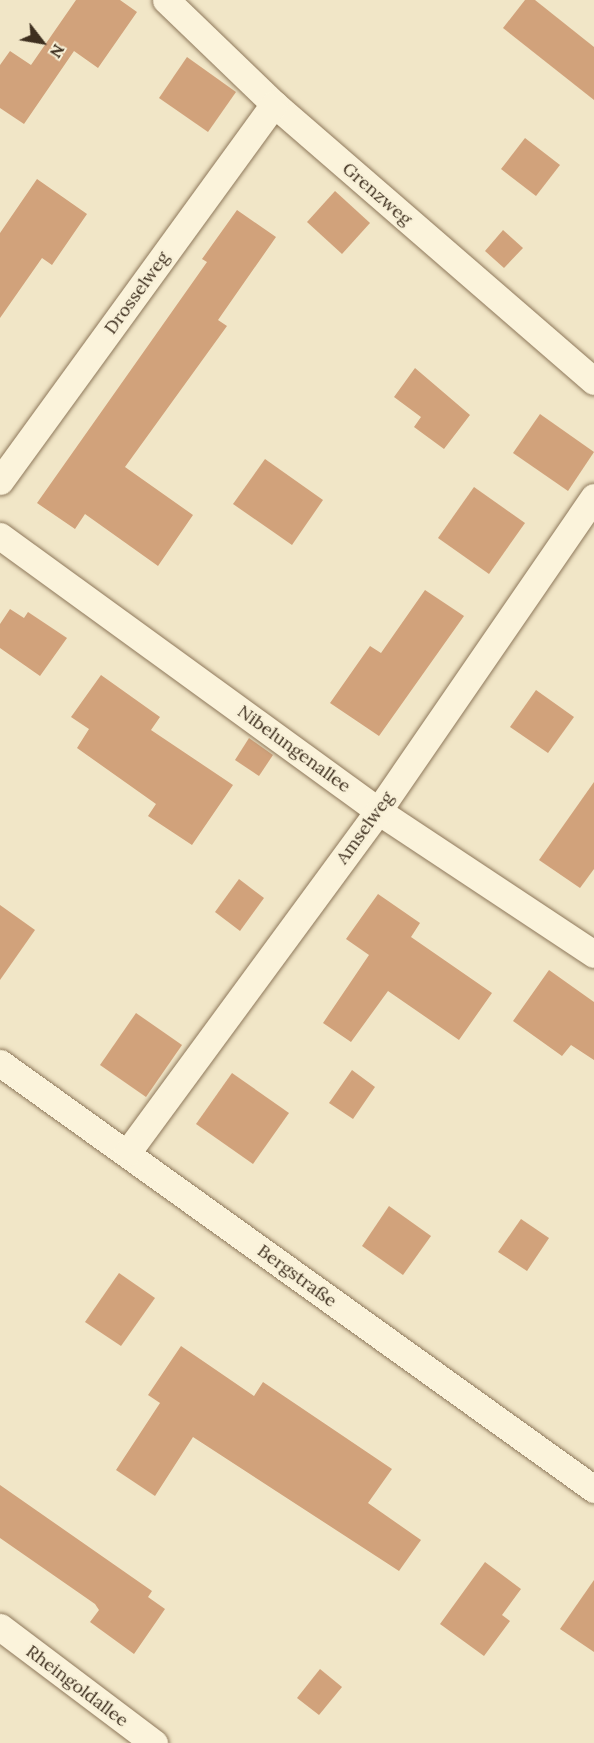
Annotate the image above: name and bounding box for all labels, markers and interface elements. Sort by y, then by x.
north arrow [12,12,72,72]
text: N [46,41,69,62]
street label: Grenzweg [338,158,416,230]
street label: Drosselweg [100,248,174,338]
street label: Nibelungenallee [233,701,355,797]
street label: Amselweg [332,788,398,868]
street label: Bergstraße [253,1240,341,1312]
street label: Rheingoldallee [22,1641,132,1731]

